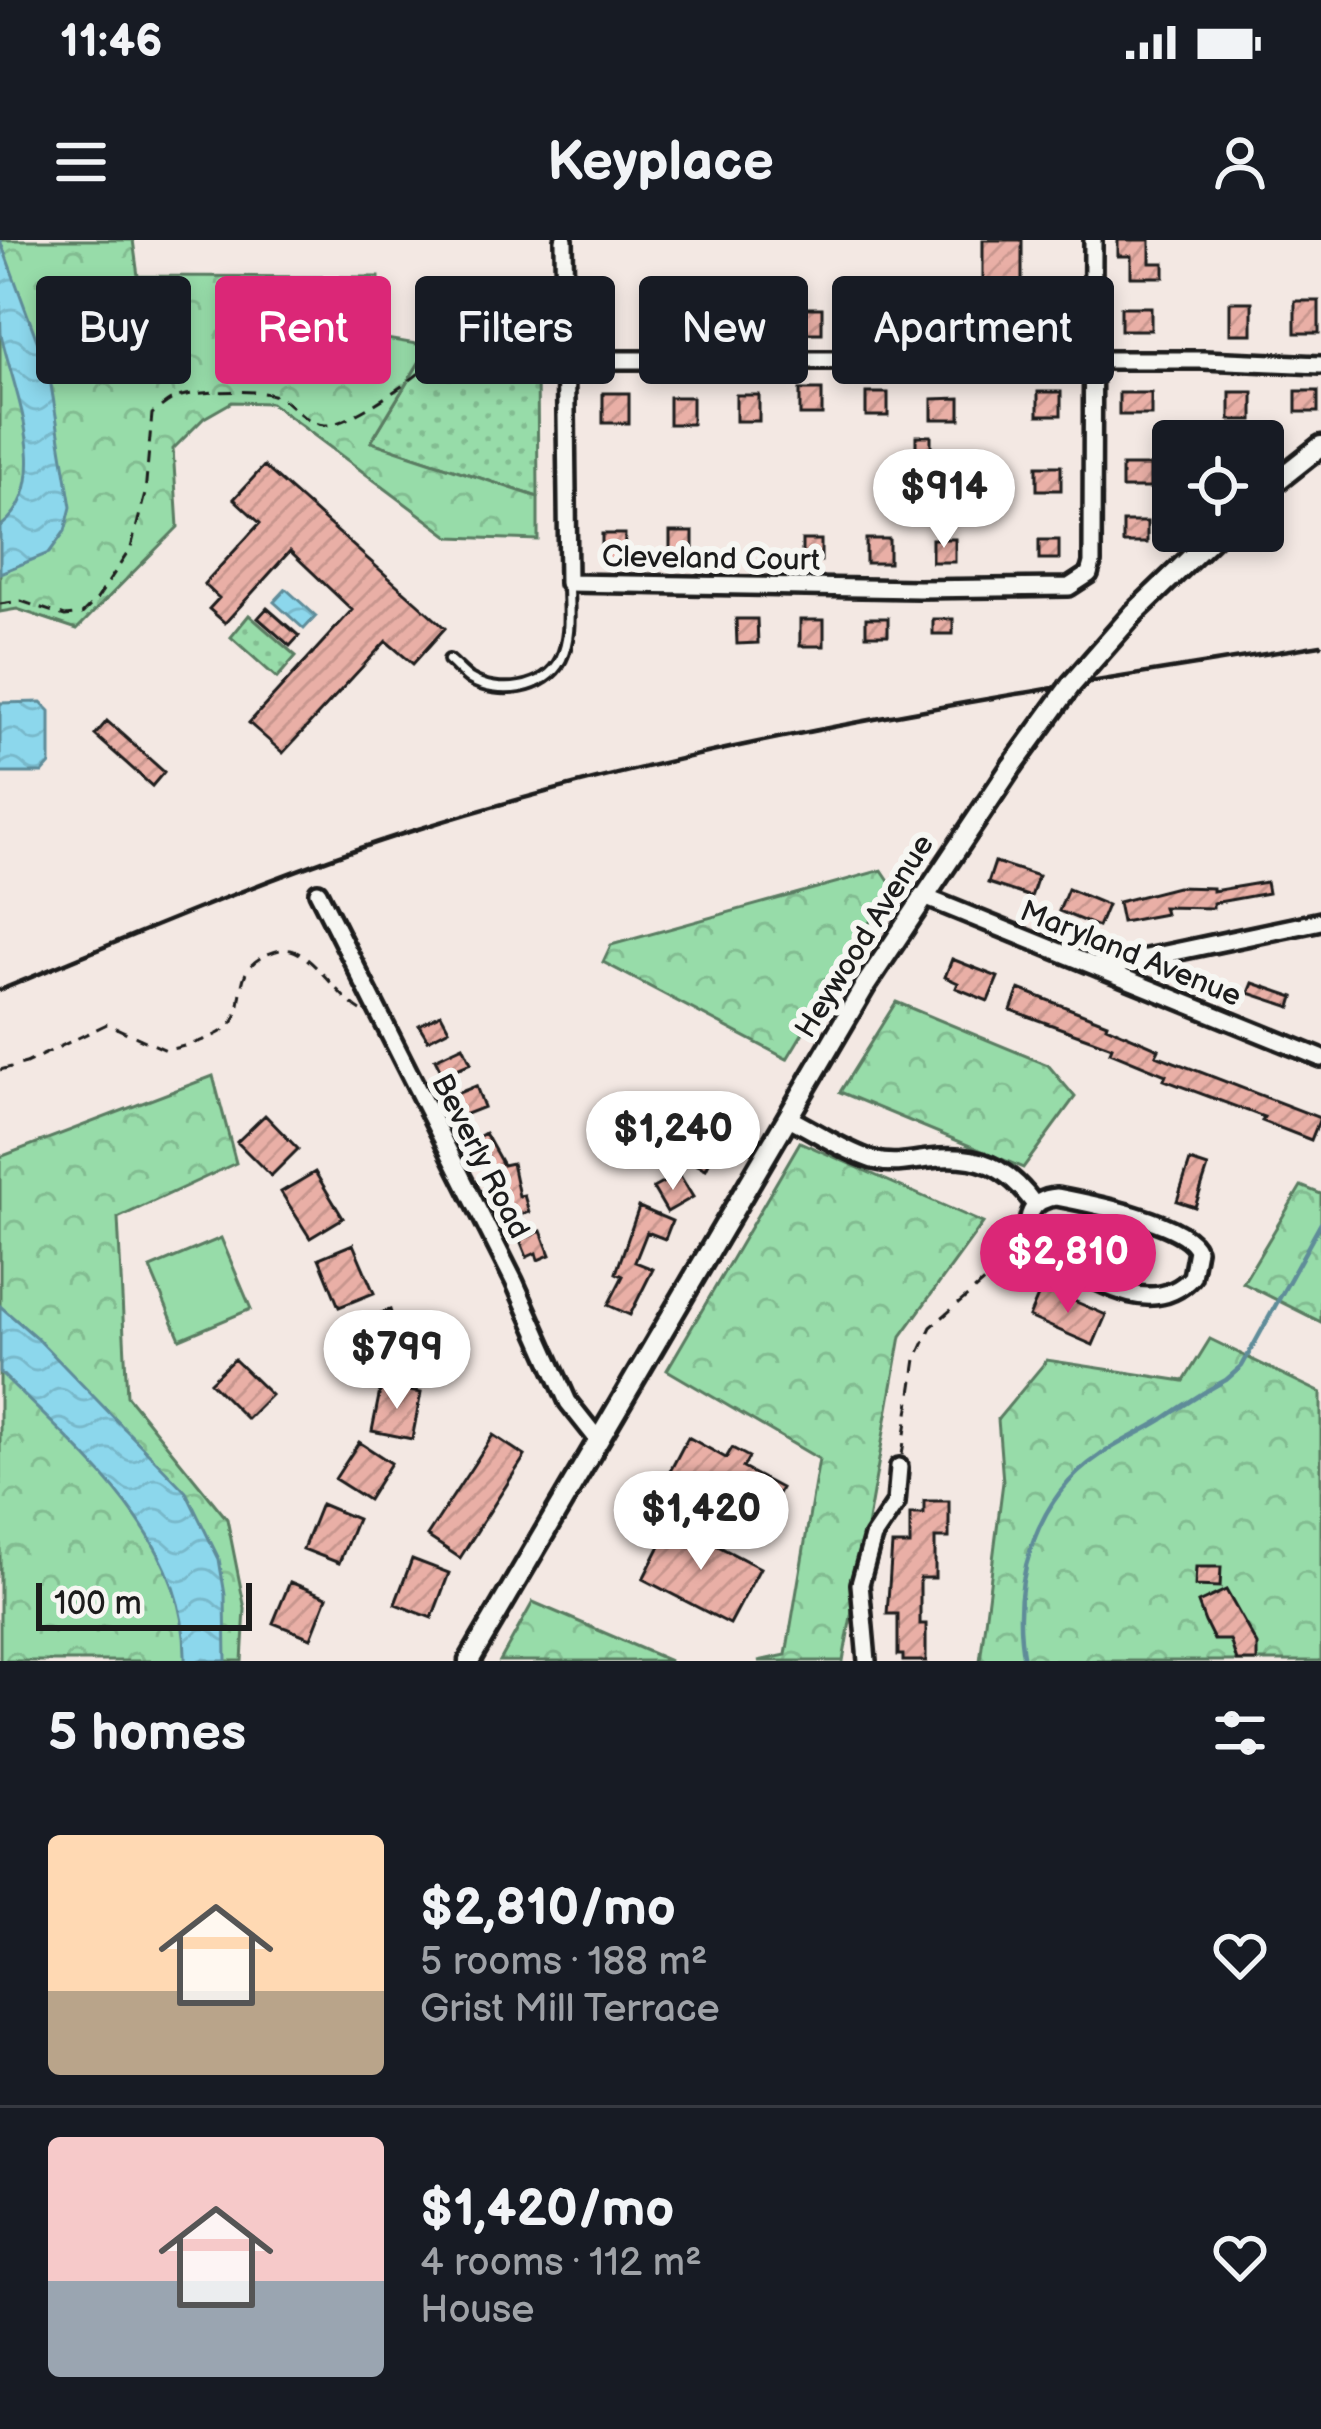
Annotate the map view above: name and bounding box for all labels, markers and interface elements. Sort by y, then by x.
text: 11:46 [60,15,162,70]
icon: menu [48,129,114,195]
icon: person [1207,129,1273,195]
text: Keyplace [547,130,774,195]
chip: Buy [36,276,191,384]
chip: Rent [215,276,391,384]
chip: Filters [415,276,615,384]
chip: New [639,276,808,384]
chip: Apartment [832,276,1114,384]
map controls [1152,420,1284,552]
button: locate [1152,420,1284,552]
pin: $914 [873,449,1015,551]
text: $914 [900,464,988,511]
street label: Cleveland Court [602,539,820,579]
street label: Heywood Avenue [788,828,942,1045]
street label: Maryland Avenue [1015,893,1246,1015]
street label: Beverly Road [423,1068,537,1245]
pin: $1,240 [575,1091,771,1193]
text: $1,240 [613,1106,733,1153]
pin: $2,810 [970,1214,1166,1316]
text: $2,810 [1007,1229,1129,1276]
pin: $799 [326,1310,468,1412]
text: $799 [351,1325,443,1372]
pin: $1,420 [603,1471,799,1573]
text: $1,420 [641,1486,761,1533]
scale bar [36,1577,252,1630]
text: 100 m [54,1584,142,1624]
icon: filters [1207,1700,1273,1766]
text: 5 homes [48,1703,246,1764]
text: $2,810/mo [420,1878,676,1939]
icon: home [144,1883,288,2027]
icon: heart [1207,1922,1273,1988]
text: 5 rooms · 188 m² [420,1939,708,1986]
text: Grist Mill Terrace [420,1986,720,2033]
text: $1,420/mo [420,2179,674,2240]
icon: home [144,2185,288,2329]
icon: heart [1207,2224,1273,2290]
text: 4 rooms · 112 m² [420,2240,702,2287]
text: House [420,2287,534,2334]

